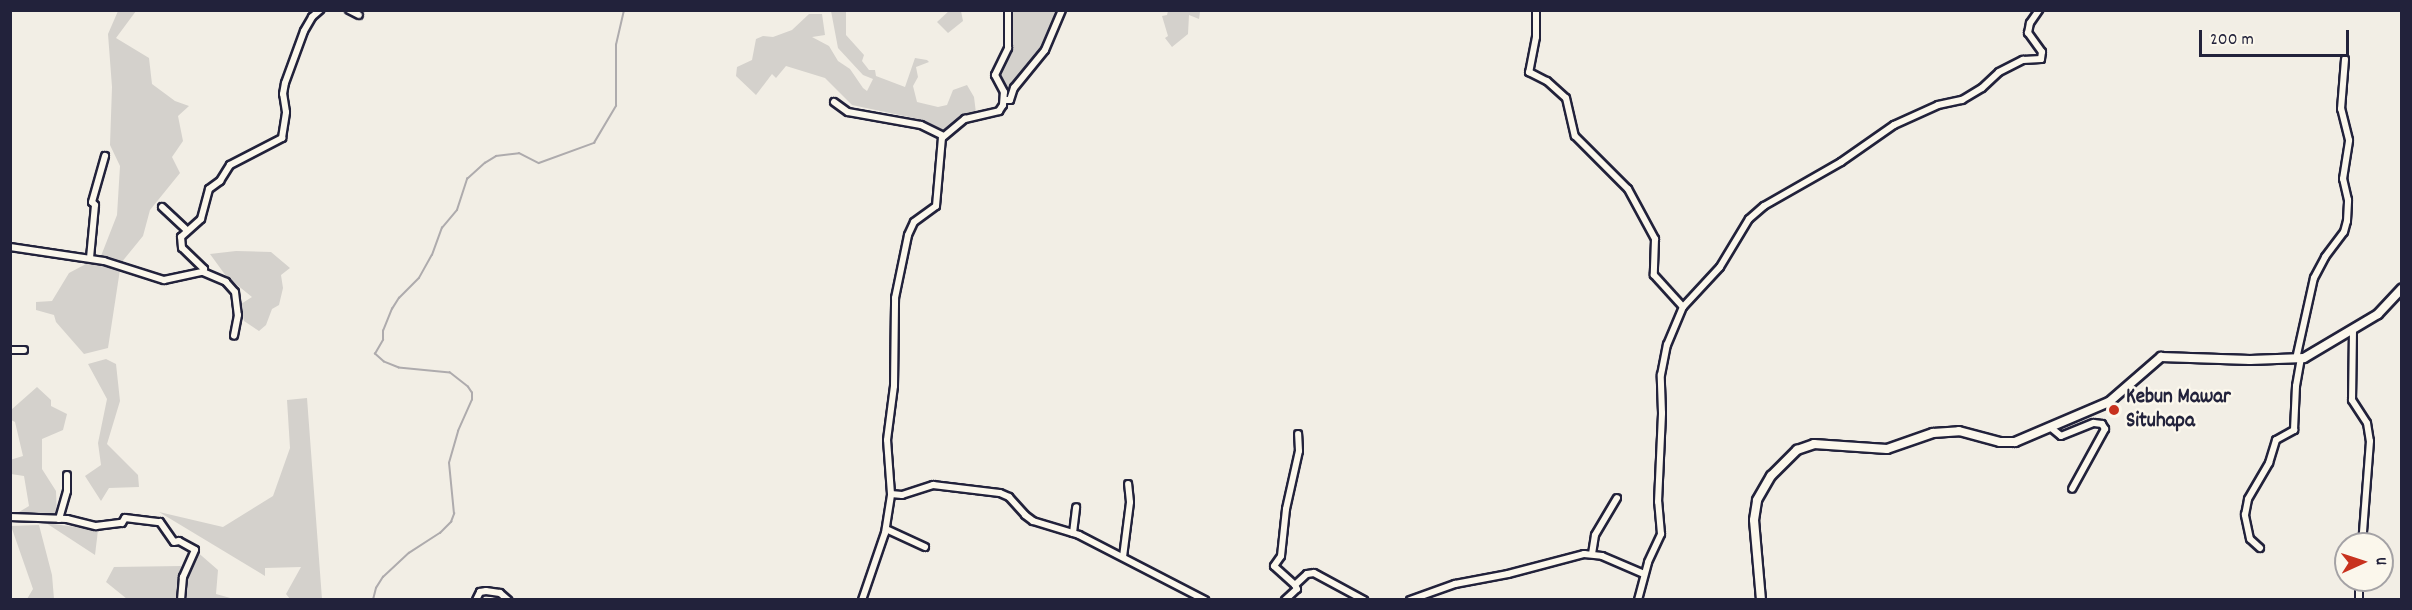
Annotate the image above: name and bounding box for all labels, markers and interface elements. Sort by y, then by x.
scale bar [2202,18,2352,56]
text: 200 m [2210,28,2254,53]
place label: Kebun Mawar Situhapa [2126,385,2231,435]
marker: Kebun Mawar Situhapa [2107,403,2121,417]
north arrow [2334,532,2394,592]
text: U [2369,557,2392,566]

